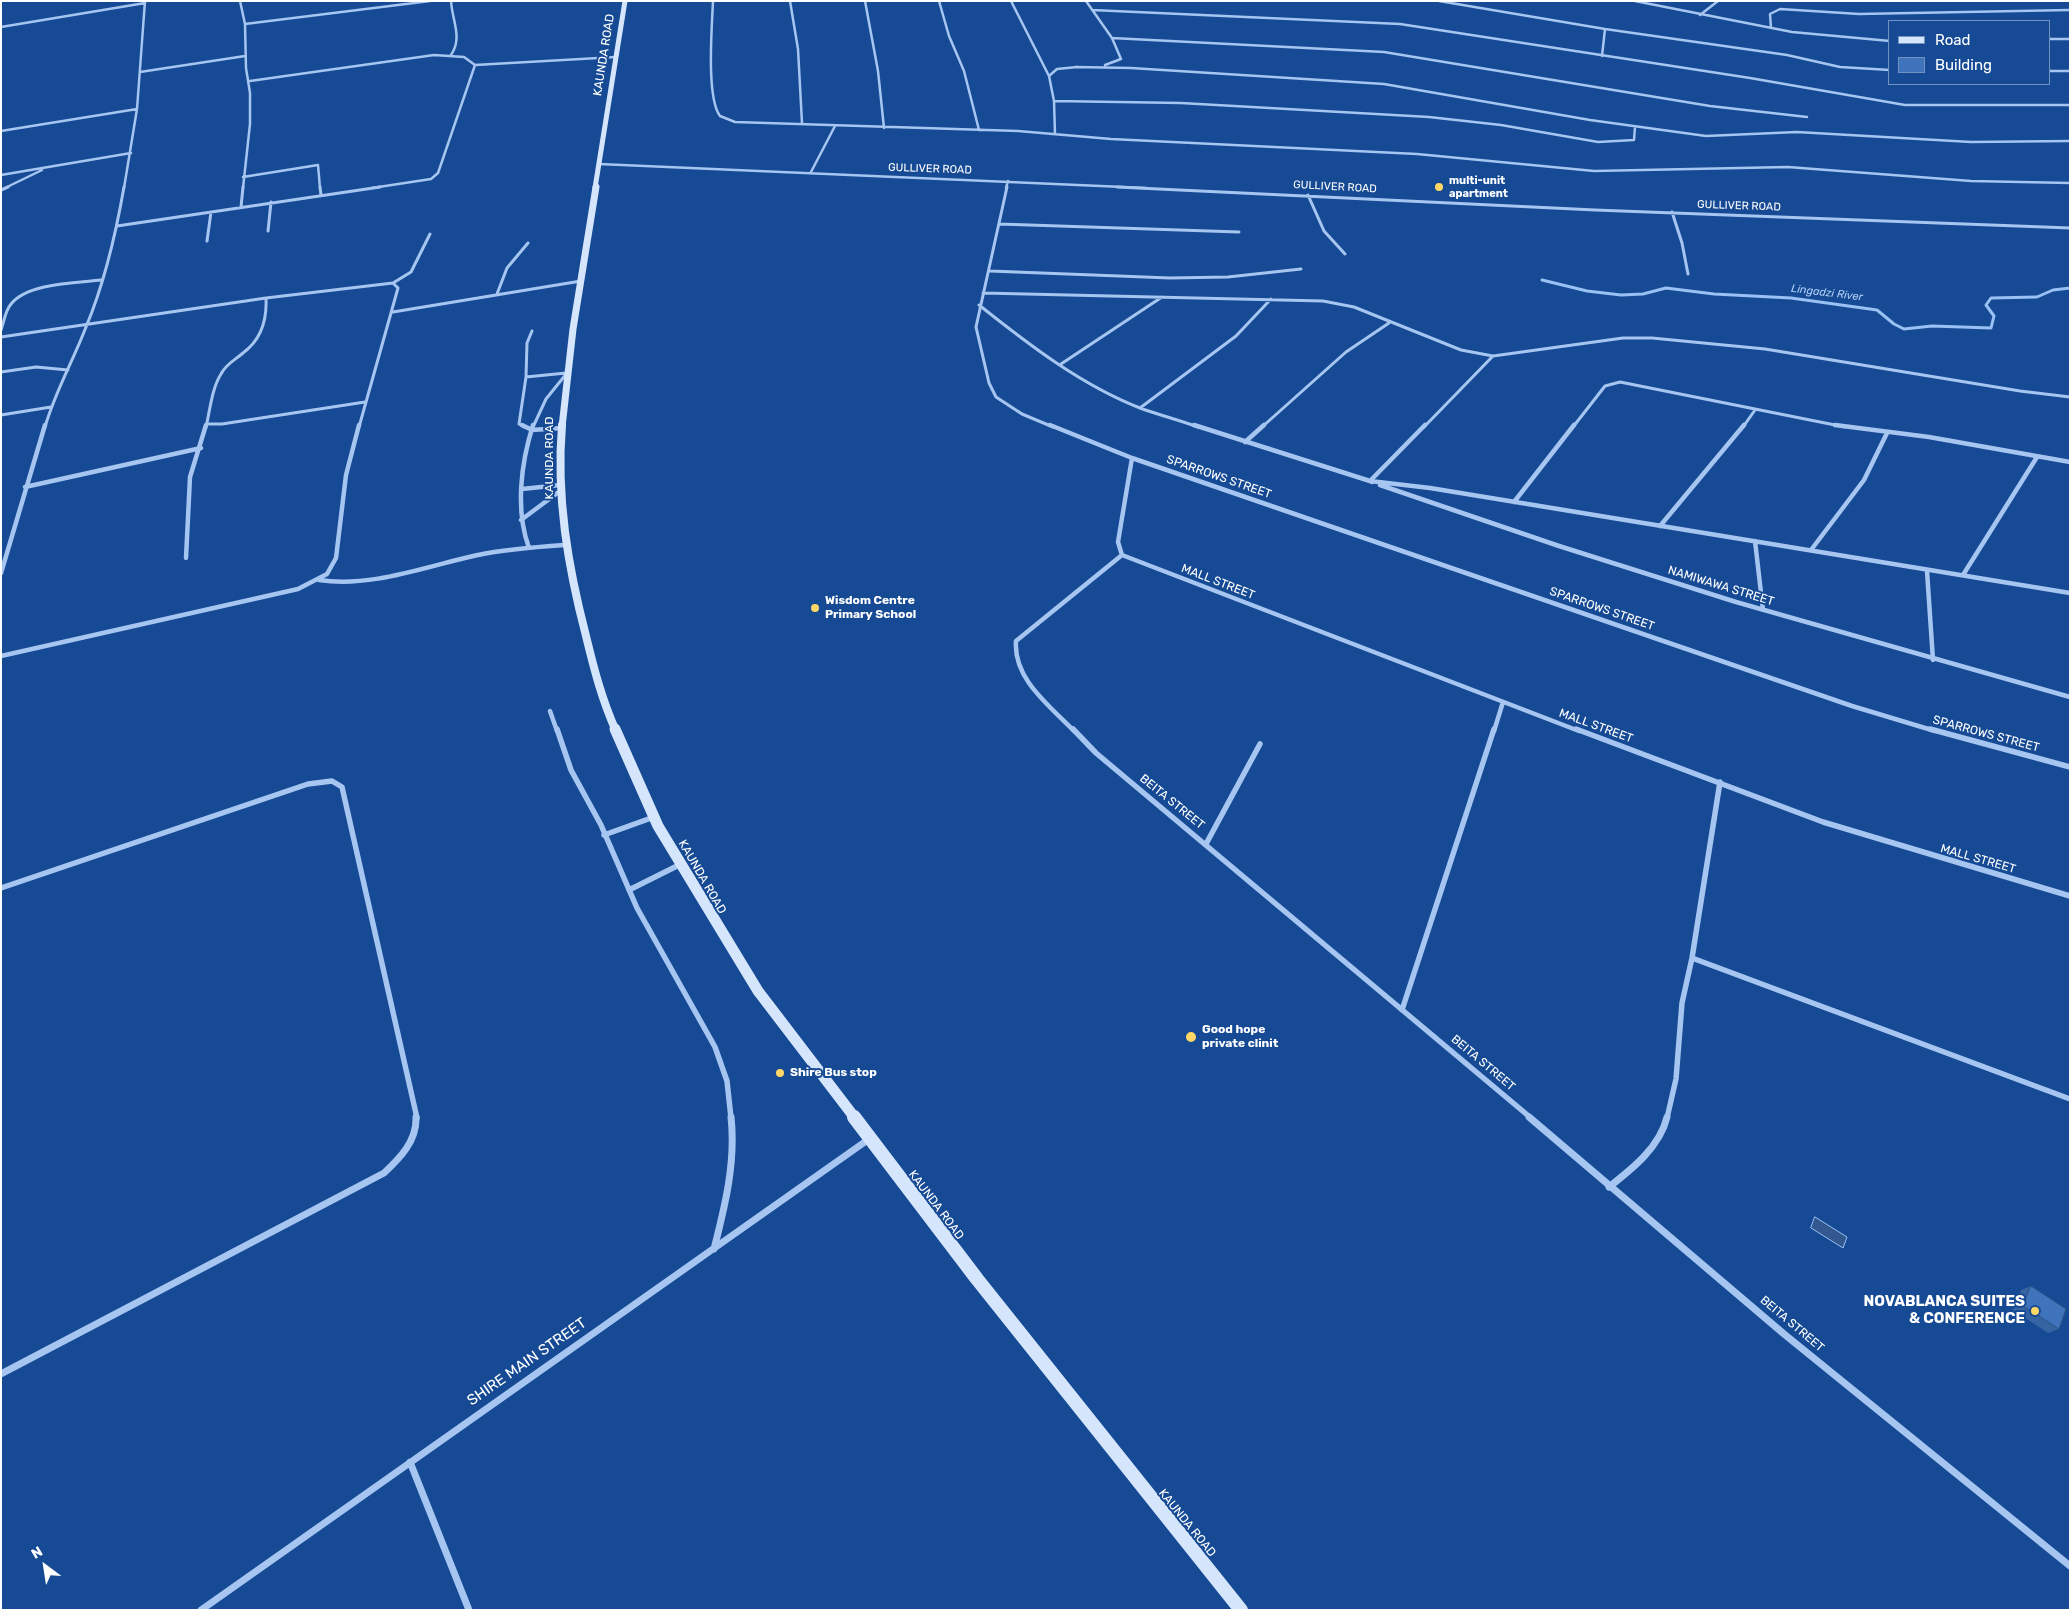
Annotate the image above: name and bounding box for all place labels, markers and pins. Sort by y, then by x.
place label: multi-unit apartment [1449,174,1508,200]
marker: multi-unit apartment [1433,181,1445,193]
place label: Wisdom Centre Primary School [825,594,916,622]
marker: Wisdom Centre Primary School [809,602,821,614]
place label: Good hope private clinit [1202,1023,1278,1051]
marker: Good hope private clinit [1184,1030,1198,1044]
place label: Shire Bus stop [790,1066,877,1080]
marker: Shire Bus stop [774,1067,786,1079]
place label: NOVABLANCA SUITES & CONFERENCE [1864,1293,2025,1328]
marker: NOVABLANCA SUITES & CONFERENCE [2029,1305,2041,1317]

